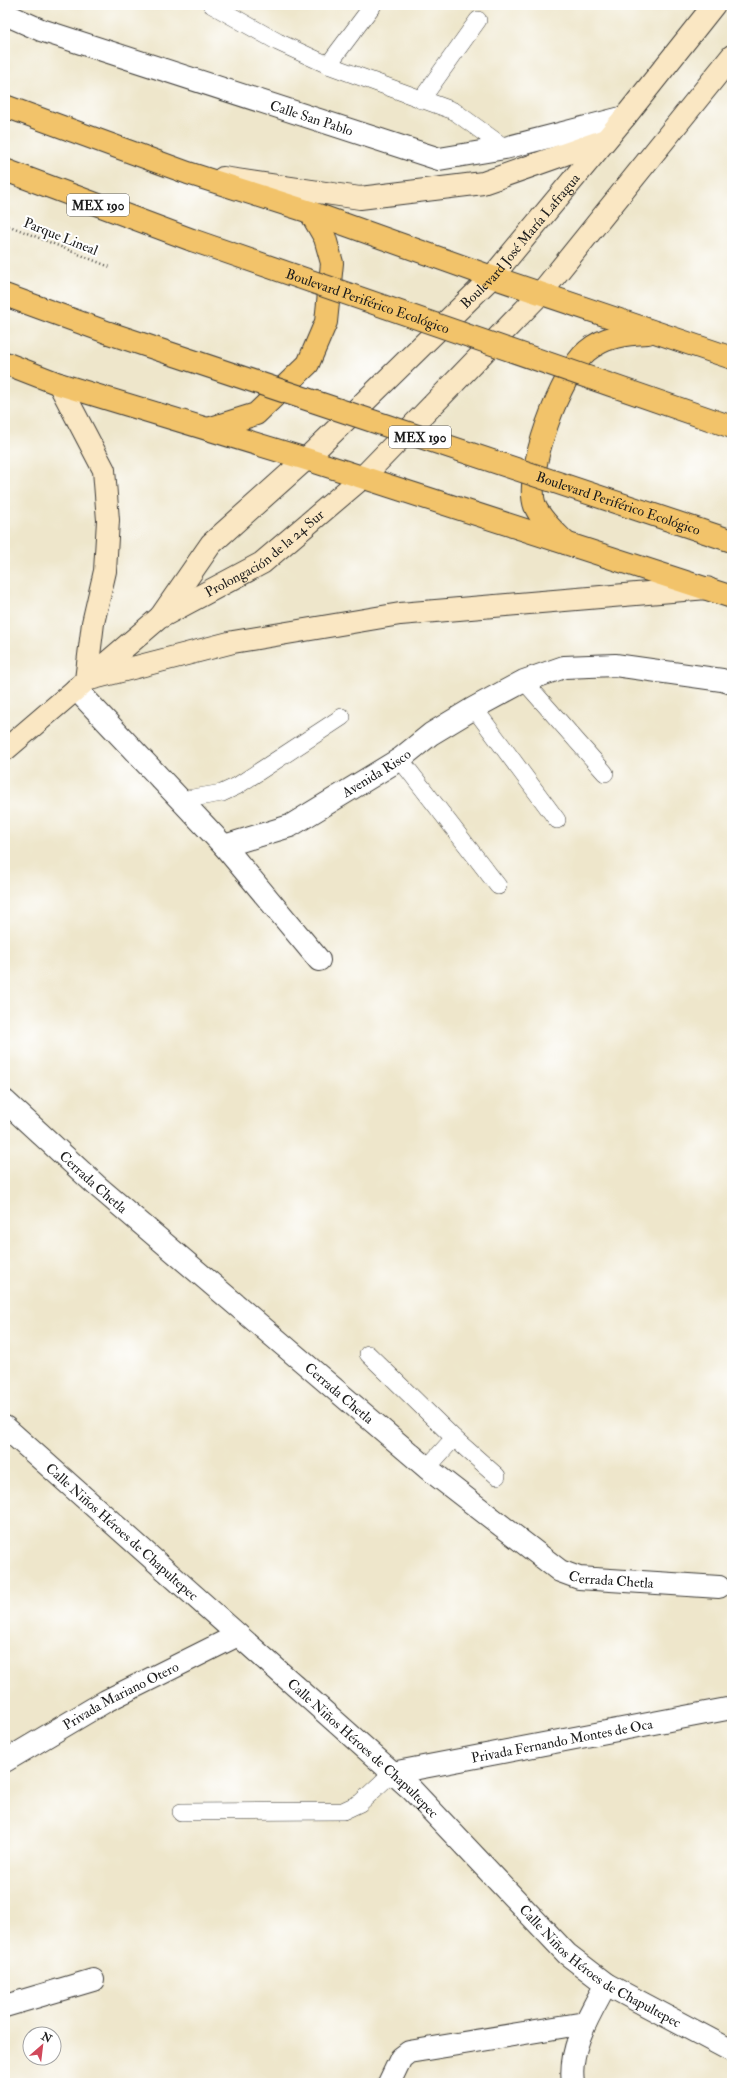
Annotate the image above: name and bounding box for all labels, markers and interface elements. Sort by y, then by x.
street label: Calle San Pablo [268,97,356,140]
street label: Boulevard José María Lafragua [457,170,584,312]
road number: MEX 190 [67,194,129,216]
street label: Parque Lineal [21,214,101,259]
street label: Boulevard Periférico Ecológico [284,265,452,338]
road number: MEX 190 [389,426,451,448]
street label: Boulevard Periférico Ecológico [534,468,703,539]
street label: Prolongación de la 24 Sur [202,506,328,601]
street label: Avenida Risco [338,745,415,802]
street label: Cerrada Chetla [56,1148,131,1217]
street label: Cerrada Chetla [301,1359,377,1428]
street label: Calle Niños Héroes de Chapultepec [42,1460,202,1604]
street label: Cerrada Chetla [566,1567,654,1592]
street label: Privada Mariano Otero [60,1658,182,1734]
street label: Calle Niños Héroes de Chapultepec [284,1675,442,1822]
street label: Privada Fernando Montes de Oca [470,1715,654,1767]
street label: Calle Niños Héroes de Chapultepec [516,1901,684,2032]
north arrow [22,2026,62,2066]
text: N [38,2029,55,2046]

